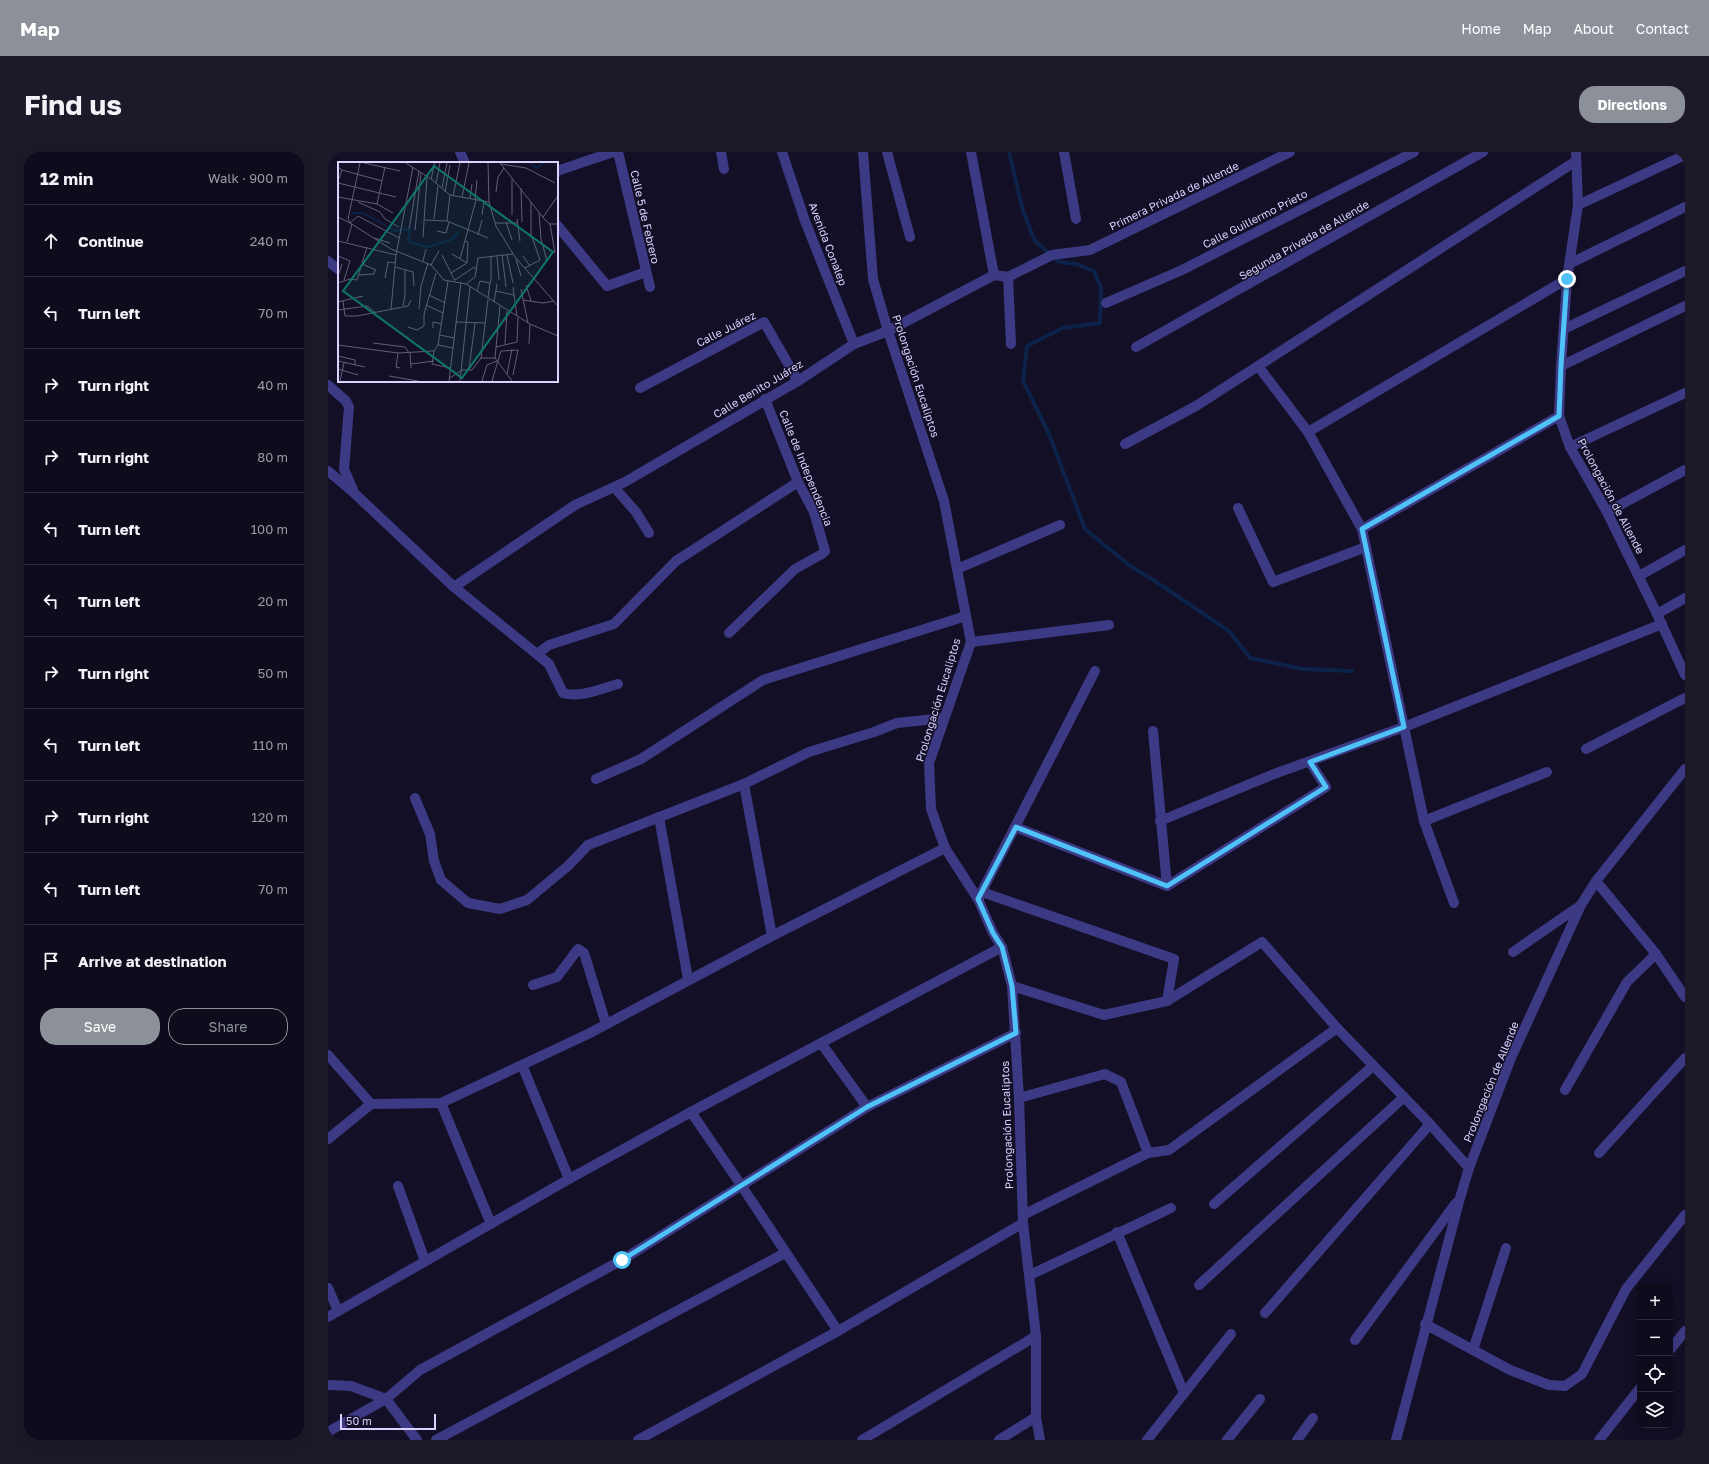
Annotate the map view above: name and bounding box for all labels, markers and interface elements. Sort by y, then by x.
text: Map [20,17,60,40]
text: Home [1461,20,1501,37]
text: Map [1523,20,1551,37]
text: About [1573,20,1614,37]
text: Contact [1636,20,1689,37]
button: Directions [1579,86,1685,123]
text: Find us [24,88,122,121]
street label: Primera Privada de Allende [1107,159,1241,233]
inset map [338,162,558,382]
text: 12 min [40,168,93,189]
street label: Calle 5 de Febrero [628,169,663,265]
text: Walk · 900 m [208,170,288,186]
street label: Calle Guillermo Prieto [1200,186,1310,251]
street label: Segunda Privada de Allende [1236,197,1371,282]
street label: Avenida Conalep [807,200,850,287]
icon: ahead [40,230,62,252]
text: Continue [78,232,144,250]
text: 240 m [250,233,288,249]
route end [1558,270,1576,288]
icon: left [40,302,62,324]
text: Turn left [78,304,140,322]
text: 70 m [258,305,288,321]
street label: Calle Juárez [694,308,758,349]
street label: Prolongación Eucaliptos [890,313,943,439]
street label: Calle Benito Juárez [711,357,805,420]
icon: right [40,374,62,396]
text: Turn right [78,376,149,394]
text: 40 m [257,377,288,393]
street label: Calle de Independencia [777,408,836,528]
street label: Prolongación de Allende [1575,436,1647,556]
icon: right [40,446,62,468]
text: Turn right [78,448,149,466]
text: 80 m [257,449,288,465]
icon: left [40,518,62,540]
text: Turn left [78,520,140,538]
text: 100 m [251,521,288,537]
icon: left [40,590,62,612]
text: Turn left [78,592,140,610]
text: 20 m [258,593,288,609]
street label: Prolongación Eucaliptos [913,636,963,763]
icon: right [40,662,62,684]
text: Turn right [78,664,149,682]
text: 50 m [258,665,288,681]
icon: left [40,734,62,756]
text: Turn left [78,736,140,754]
text: 110 m [253,737,288,753]
icon: right [40,806,62,828]
text: Turn right [78,808,149,826]
text: 120 m [251,809,288,825]
icon: left [40,878,62,900]
text: Turn left [78,880,140,898]
text: 70 m [258,881,288,897]
icon: arrive [40,950,62,972]
text: Arrive at destination [78,952,227,970]
button: Save [40,1008,160,1045]
button: Share [168,1008,288,1045]
street label: Prolongación de Allende [1460,1020,1521,1144]
street label: Prolongación Eucaliptos [998,1060,1015,1189]
route start [613,1251,631,1269]
map controls [1637,1284,1673,1428]
button: + [1637,1284,1673,1320]
button: − [1637,1320,1673,1356]
button: locate [1637,1356,1673,1392]
button: layers [1637,1392,1673,1428]
scale bar [340,1412,436,1431]
text: 50 m [346,1414,372,1427]

